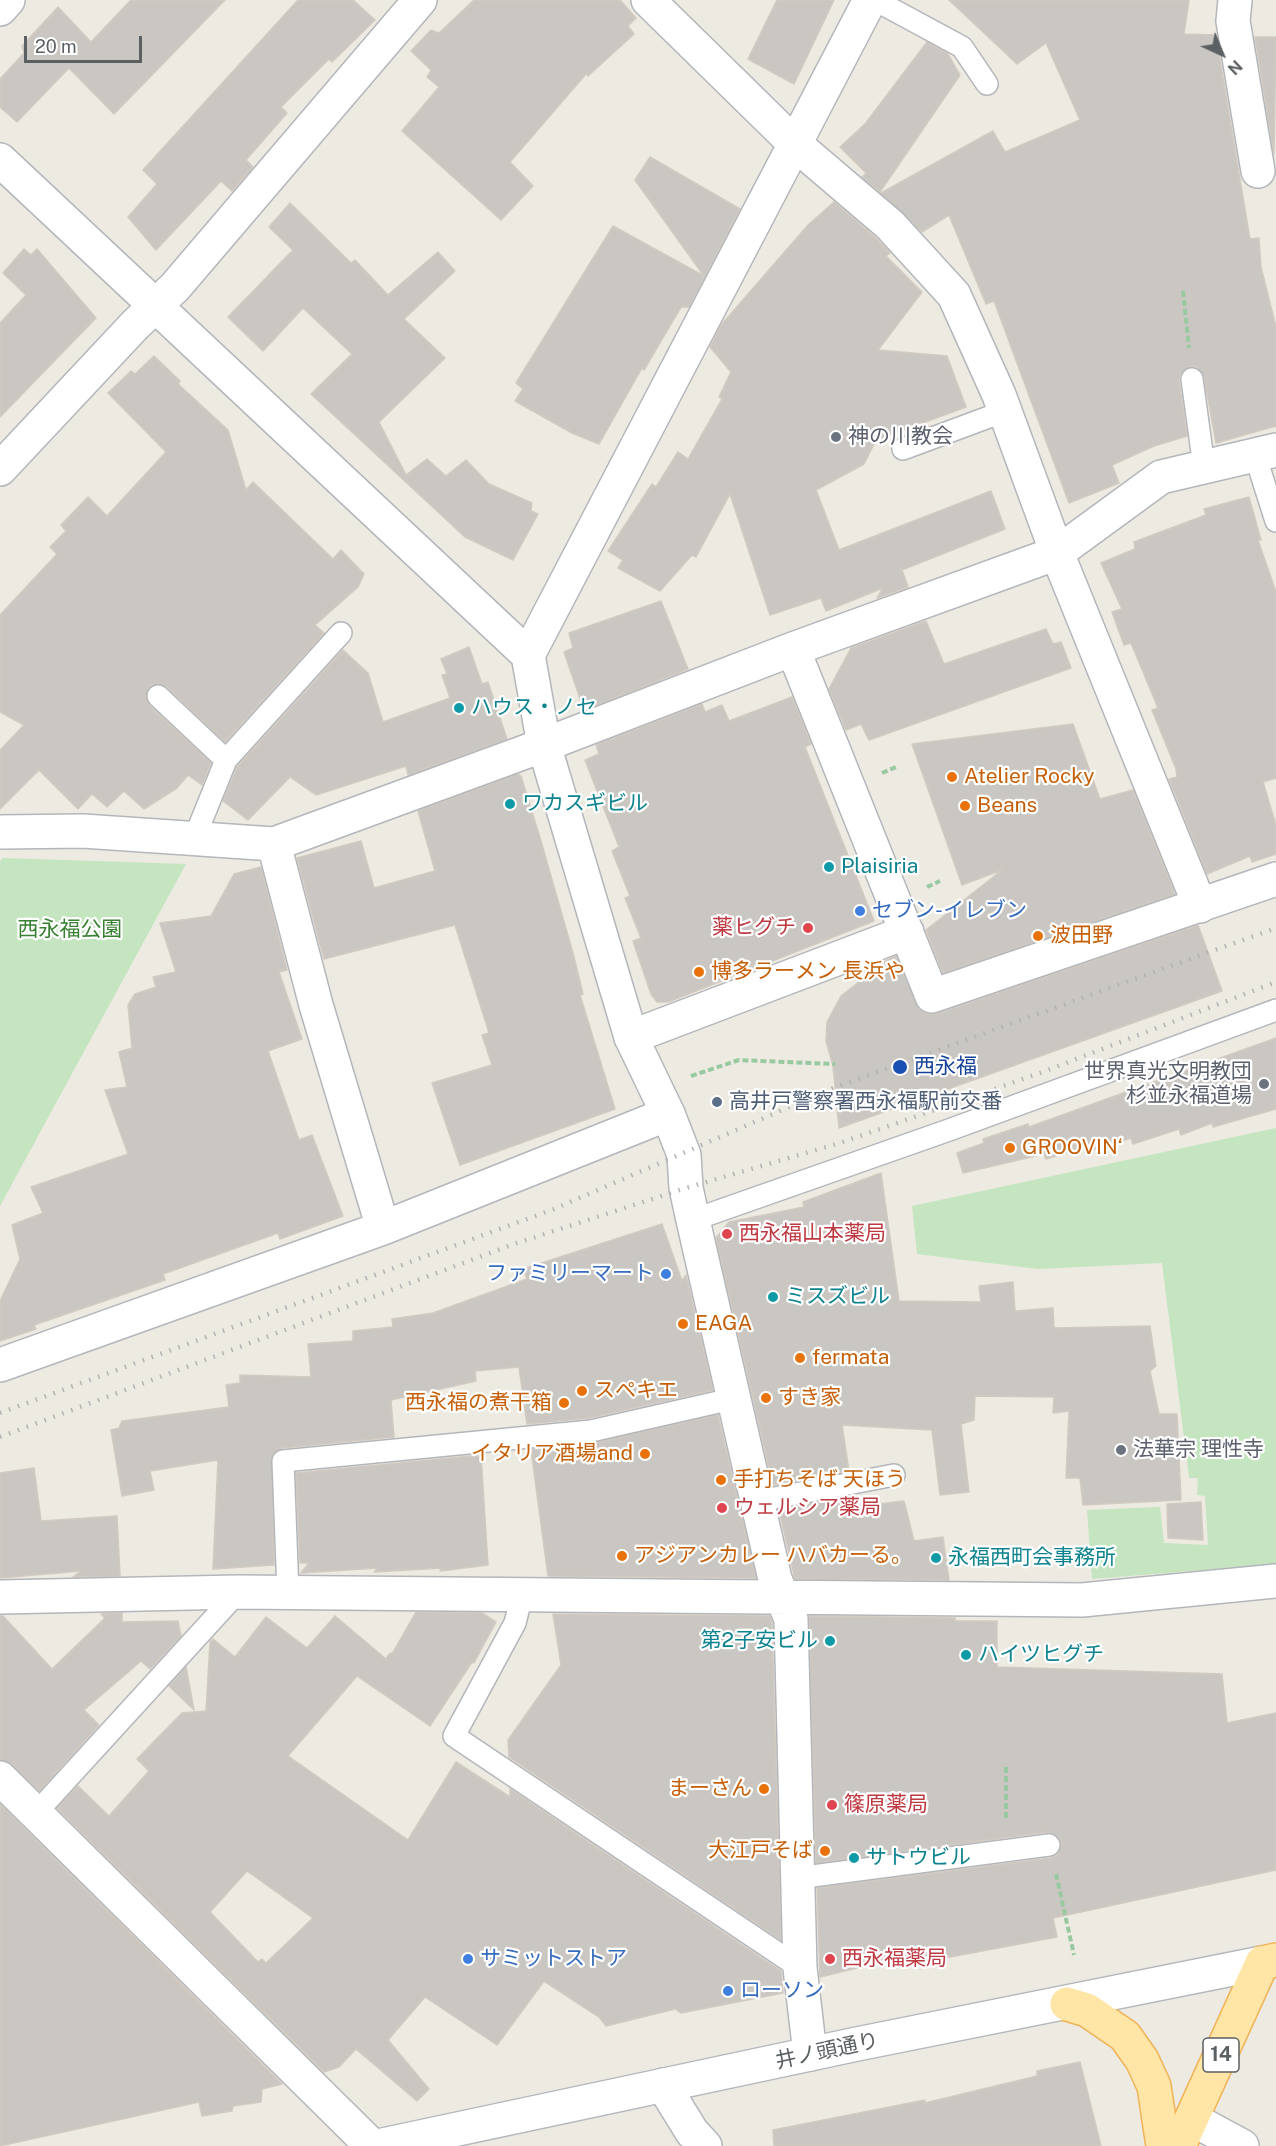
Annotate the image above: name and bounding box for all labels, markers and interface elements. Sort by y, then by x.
scale bar [27,24,146,62]
north arrow [1192,24,1252,84]
text: 20 m [35,36,77,57]
text: N [1224,56,1246,78]
place label: 神の川教会 [848,424,953,450]
marker: 神の川教会 [829,430,843,444]
place label: ハウス・ノセ [471,695,597,721]
marker: ハウス・ノセ [452,701,466,715]
place label: Atelier Rocky [964,764,1095,790]
marker: Atelier Rocky [945,770,959,784]
place label: ワカスギビル [522,791,648,817]
place label: Beans [977,793,1037,819]
marker: ワカスギビル [503,797,517,811]
marker: Beans [958,799,972,813]
place label: Plaisiria [841,854,918,880]
marker: Plaisiria [822,860,836,874]
place label: セブン-イレブン [872,898,1027,924]
marker: セブン-イレブン [853,904,867,918]
place label: 薬ヒグチ [712,915,796,941]
park label: 西永福公園 [18,917,122,943]
marker: 薬ヒグチ [801,921,815,935]
place label: 波田野 [1050,923,1113,949]
marker: 波田野 [1031,929,1045,943]
place label: 博多ラーメン 長浜や [711,959,905,985]
marker: 博多ラーメン 長浜や [692,965,706,979]
place label: 西永福 [914,1054,977,1080]
marker: 西永福 [891,1058,909,1076]
place label: 世界真光文明教団 杉並永福道場 [1084,1059,1252,1109]
marker: 世界真光文明教団 杉並永福道場 [1257,1077,1271,1091]
place label: 高井戸警察署西永福駅前交番 [729,1089,1002,1115]
marker: 高井戸警察署西永福駅前交番 [710,1095,724,1109]
place label: GROOVIN‘ [1022,1135,1123,1161]
marker: GROOVIN‘ [1003,1141,1017,1155]
place label: 西永福山本薬局 [739,1221,886,1247]
marker: 西永福山本薬局 [720,1227,734,1241]
place label: ファミリーマート [486,1261,654,1287]
marker: ファミリーマート [659,1267,673,1281]
place label: ミスズビル [785,1284,890,1310]
marker: ミスズビル [766,1290,780,1304]
place label: EAGA [695,1311,752,1337]
marker: EAGA [676,1317,690,1331]
place label: fermata [812,1345,889,1371]
marker: fermata [793,1351,807,1365]
place label: スぺキエ [594,1378,678,1404]
marker: スぺキエ [575,1384,589,1398]
place label: すき家 [778,1385,841,1411]
place label: 西永福の煮干箱 [405,1390,552,1416]
marker: すき家 [759,1391,773,1405]
marker: 西永福の煮干箱 [557,1396,571,1410]
place label: 法華宗 理性寺 [1133,1437,1264,1463]
place label: イタリア酒場and [471,1441,633,1467]
marker: 法華宗 理性寺 [1114,1443,1128,1457]
marker: イタリア酒場and [638,1447,652,1461]
place label: 手打ちそば 天ほう [733,1467,906,1493]
marker: 手打ちそば 天ほう [714,1473,728,1487]
place label: ウェルシア薬局 [734,1495,881,1521]
marker: ウェルシア薬局 [715,1501,729,1515]
place label: アジアンカレー ハバカーる。 [634,1543,912,1569]
place label: 永福西町会事務所 [948,1545,1116,1571]
marker: アジアンカレー ハバカーる。 [615,1549,629,1563]
marker: 永福西町会事務所 [929,1551,943,1565]
place label: 第2子安ビル [700,1628,818,1654]
marker: 第2子安ビル [823,1634,837,1648]
place label: ハイツヒグチ [978,1642,1104,1668]
marker: ハイツヒグチ [959,1648,973,1662]
place label: まーさん [668,1776,752,1802]
marker: まーさん [757,1782,771,1796]
place label: 篠原薬局 [844,1792,928,1818]
marker: 篠原薬局 [825,1798,839,1812]
place label: 大江戸そば [708,1838,813,1864]
marker: 大江戸そば [818,1844,832,1858]
place label: サトウビル [866,1845,971,1871]
marker: サトウビル [847,1851,861,1865]
place label: サミットストア [480,1946,627,1972]
place label: 西永福薬局 [842,1946,947,1972]
marker: サミットストア [461,1952,475,1966]
marker: 西永福薬局 [823,1952,837,1966]
place label: ローソン [740,1978,824,2004]
marker: ローソン [721,1984,735,1998]
street label: 井ノ頭通り [773,2028,881,2074]
road number: 14 [1203,2038,1239,2072]

